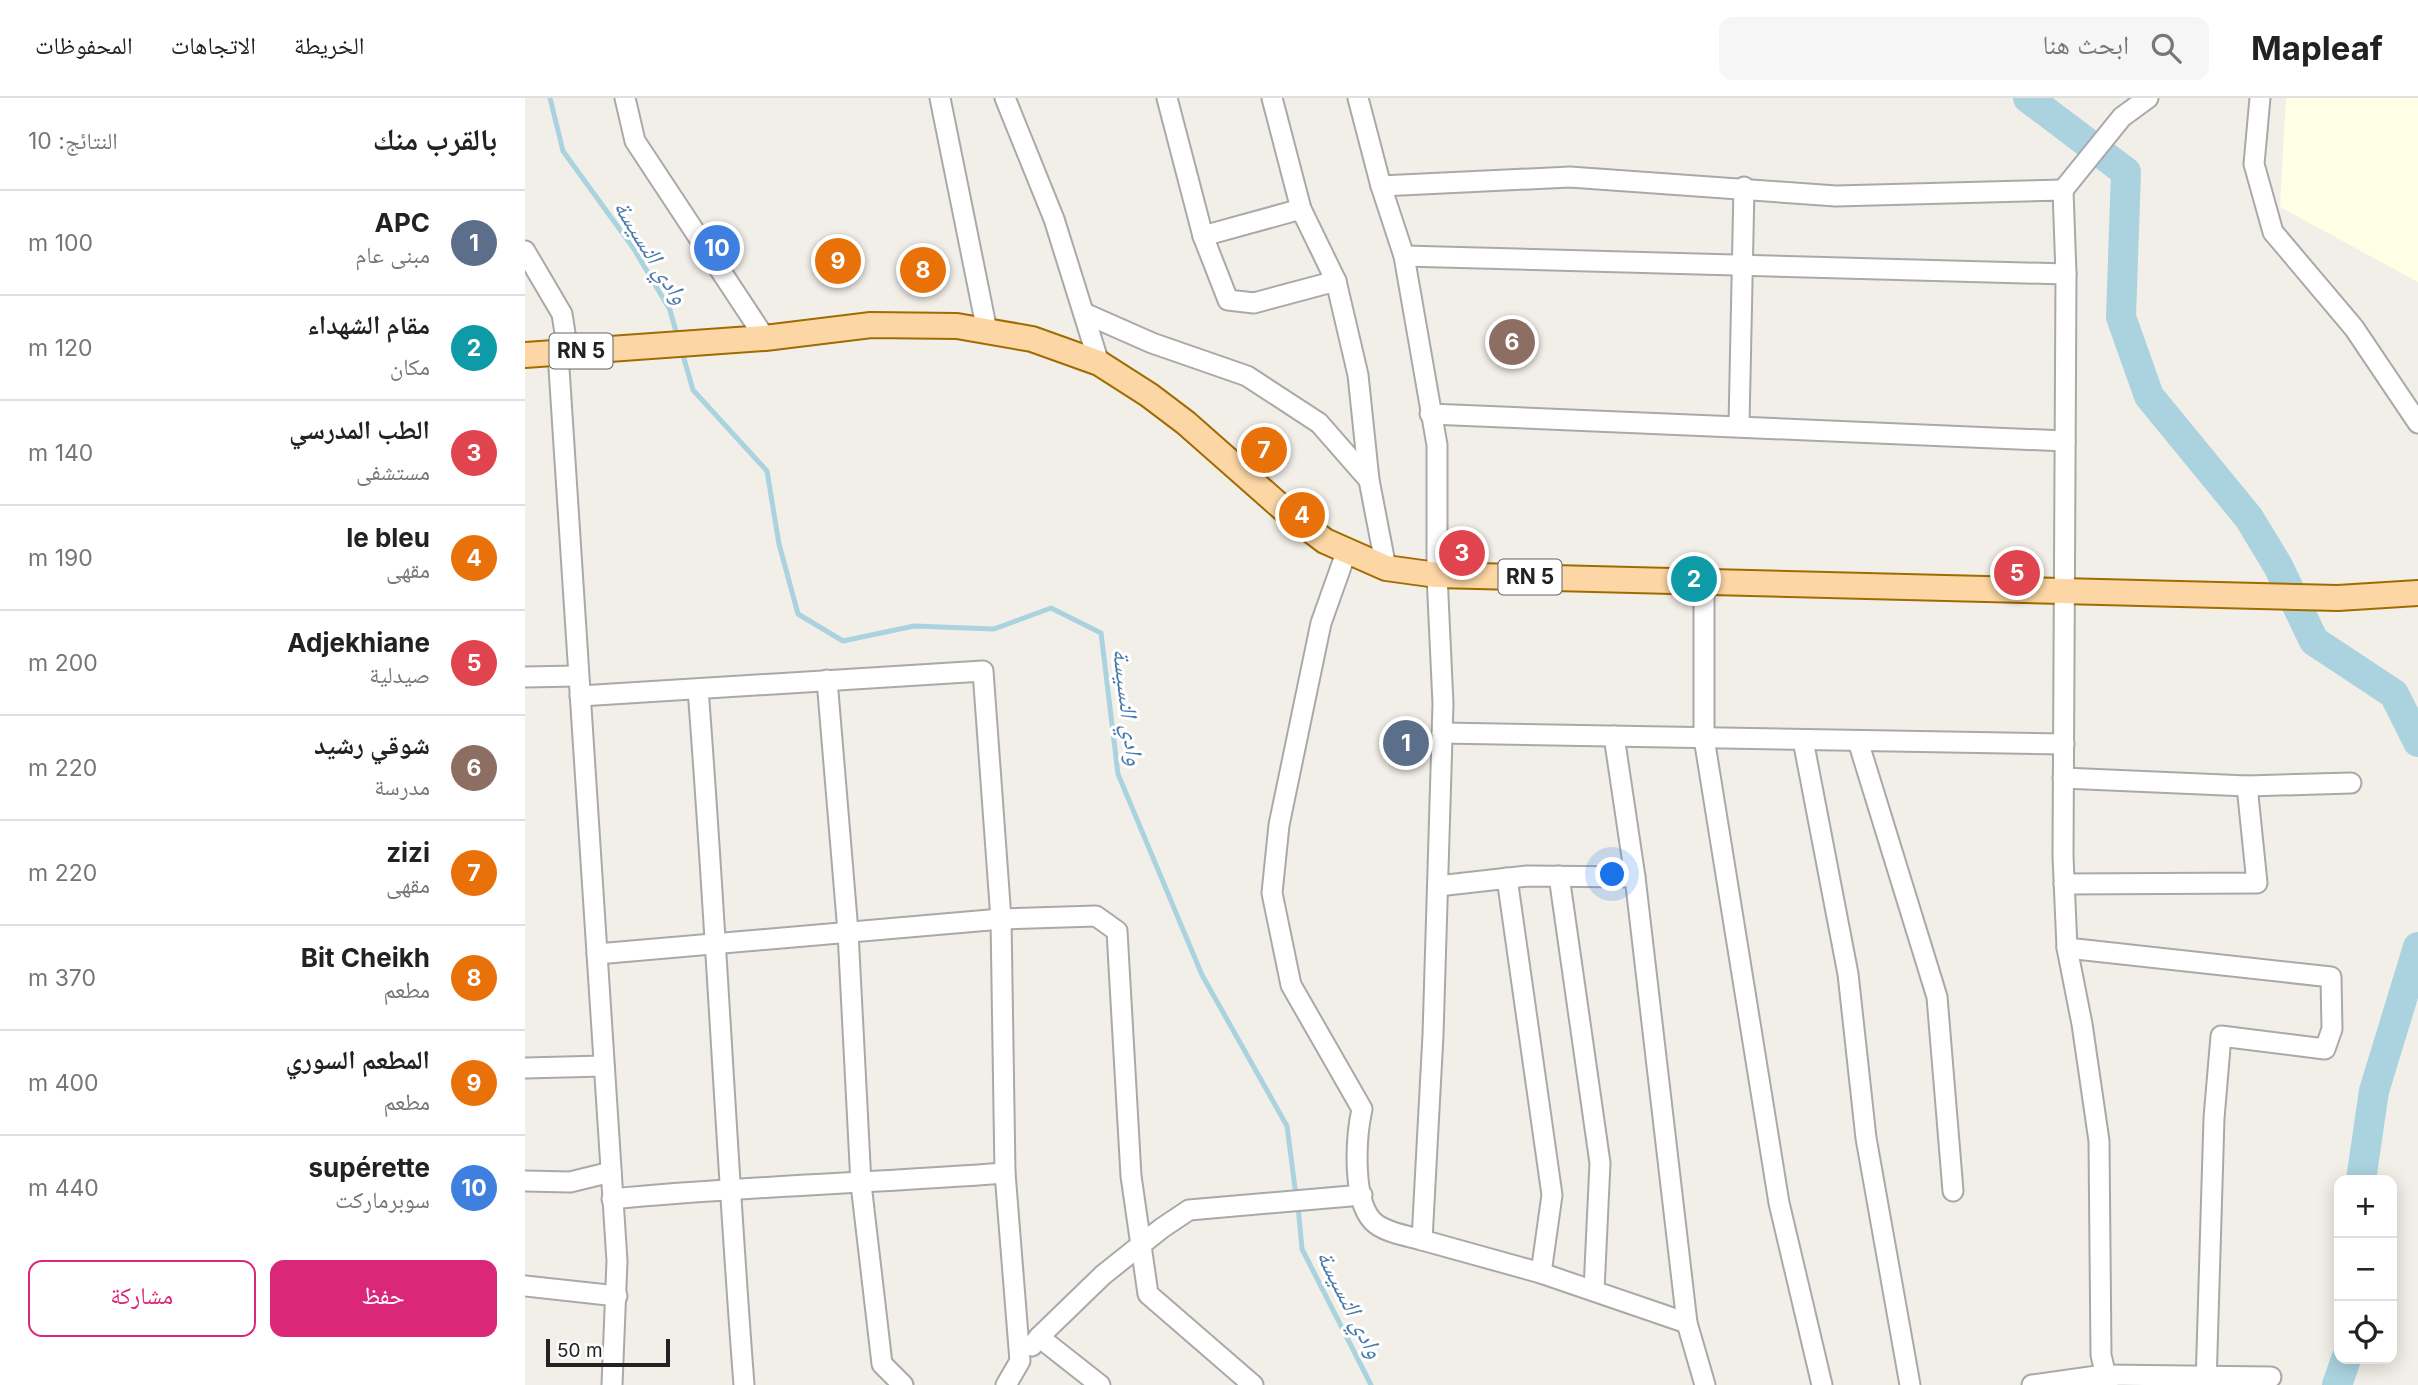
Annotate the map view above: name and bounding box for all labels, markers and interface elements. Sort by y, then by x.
search box [1719,17,2209,80]
text: Mapleaf [2251,28,2383,68]
text: ابحث هنا [2042,29,2129,60]
icon: search [2147,29,2185,67]
text: المحفوظات [35,31,133,60]
text: الاتجاهات [171,31,256,60]
text: الخريطة [294,31,365,60]
text: بالقرب منك [373,121,497,157]
text: النتائج: 10 [28,127,118,155]
water label: وادي النسيسة [604,194,695,312]
text: APC [375,207,430,238]
pin: 10 [694,222,740,274]
text: 100 m [28,229,93,257]
text: 1 [469,229,479,257]
pin: 9 [815,235,861,287]
text: مبنى عام [355,241,430,269]
pin: 8 [900,244,946,296]
text: مقام الشهداء [307,309,430,340]
pin: 6 [1489,316,1535,368]
text: 120 m [28,334,93,362]
text: 2 [467,334,481,362]
road number: RN 5 [549,334,613,368]
text: مكان [390,353,430,381]
text: الطب المدرسي [289,414,430,445]
pin: 7 [1241,424,1287,476]
text: 140 m [28,439,93,467]
text: 3 [467,439,481,467]
text: مستشفى [356,458,430,486]
pin: 4 [1279,489,1325,541]
text: le bleu [346,522,430,553]
pin: 3 [1439,527,1485,579]
text: 190 m [28,544,93,572]
text: 4 [466,544,482,572]
pin: 5 [1994,547,2040,599]
pin: 2 [1671,553,1717,605]
text: مقهى [386,556,430,584]
road number: RN 5 [1499,560,1561,594]
text: Adjekhiane [287,627,430,658]
water label: وادي النسيسة [1102,647,1150,768]
text: 200 m [28,649,98,677]
text: 5 [467,649,481,677]
text: صيدلية [369,661,430,689]
pin: 1 [1383,717,1429,769]
text: شوقي رشيد [314,729,430,760]
text: 220 m [28,754,97,782]
text: 6 [467,754,481,782]
text: مدرسة [374,773,430,801]
text: zizi [386,837,430,868]
your location [1595,857,1629,891]
text: 220 m [28,859,97,887]
text: 7 [467,859,481,887]
text: مقهى [386,871,430,899]
text: Bit Cheikh [301,942,430,973]
text: 370 m [28,964,96,992]
text: 8 [467,964,482,992]
text: مطعم [383,976,430,1004]
text: المطعم السوري [285,1044,430,1075]
text: 400 m [28,1069,99,1097]
text: 9 [467,1069,481,1097]
text: مطعم [383,1088,430,1116]
text: supérette [309,1152,430,1183]
text: 440 m [28,1174,99,1202]
text: 10 [461,1174,487,1202]
map controls [2334,1175,2397,1364]
button: + [2334,1175,2397,1238]
text: سوبرماركت [335,1186,430,1214]
button: − [2334,1238,2397,1301]
water label: وادي النسيسة [1306,1245,1390,1365]
button: مشاركة [28,1260,256,1337]
button: حفظ [270,1260,497,1337]
button: locate [2334,1301,2397,1364]
scale bar [546,1336,670,1368]
text: 50 m [557,1339,603,1362]

